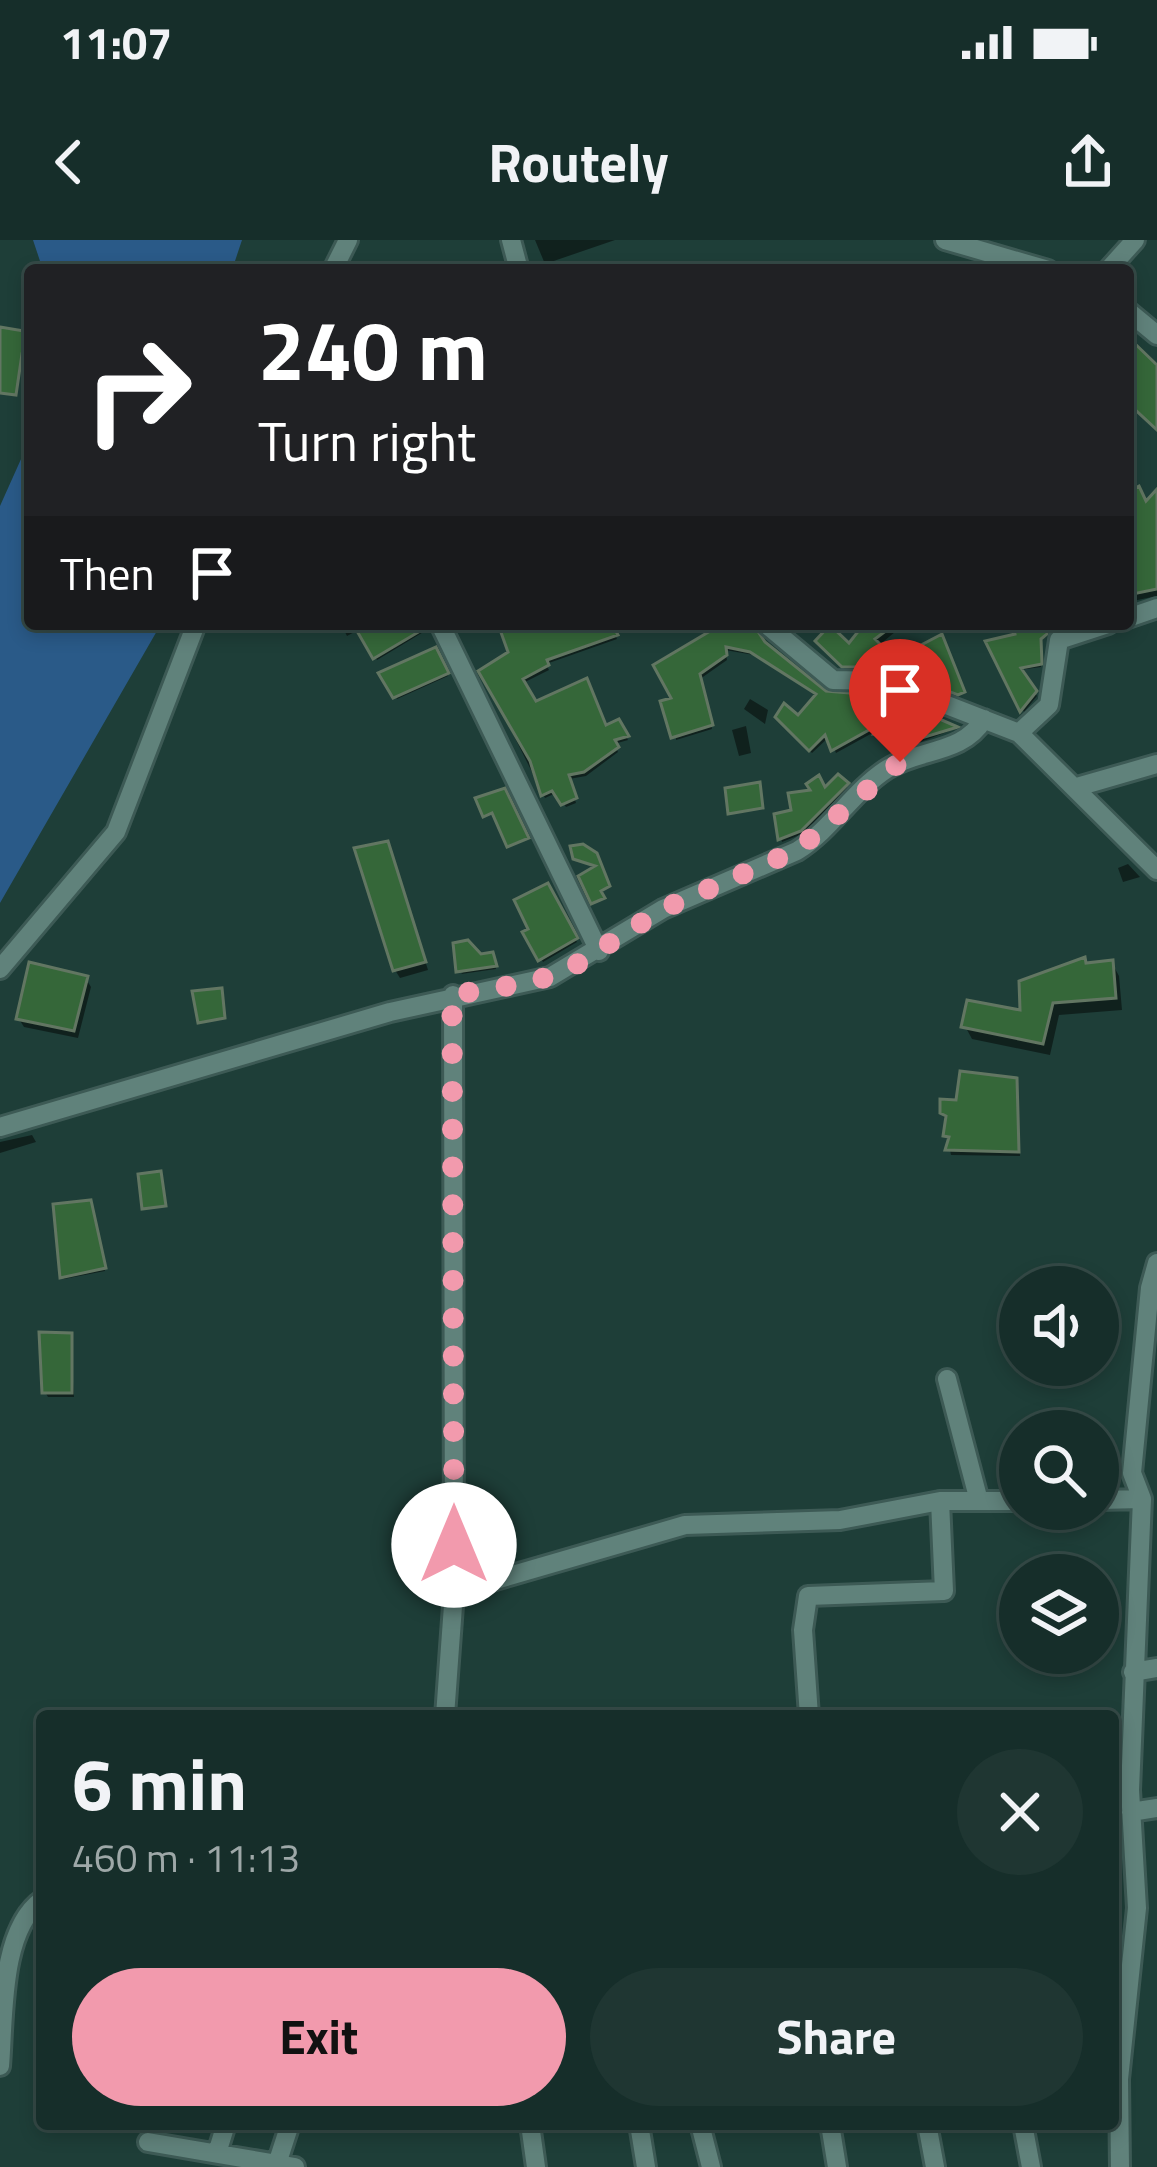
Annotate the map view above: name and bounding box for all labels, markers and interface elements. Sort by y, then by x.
text: 11:07 [60,8,172,76]
text: Routely [488,121,669,203]
icon: back [36,129,102,195]
icon: share [1055,129,1121,195]
text: 240 m [258,285,488,413]
icon: right [60,312,216,468]
text: Turn right [258,400,476,482]
text: Then [60,539,155,607]
icon: arrive [179,540,245,606]
pin [849,639,951,762]
icon: arrive [867,657,933,723]
map controls [999,1266,1119,1674]
button: sound [999,1266,1119,1386]
button: search [999,1410,1119,1530]
position arrow [391,1482,517,1608]
button: layers [999,1554,1119,1674]
text: 6 min [72,1728,247,1838]
button: close [957,1749,1083,1875]
text: 460 m · 11:13 [72,1828,300,1887]
button: Exit [72,1968,566,2106]
button: Share [590,1968,1083,2106]

